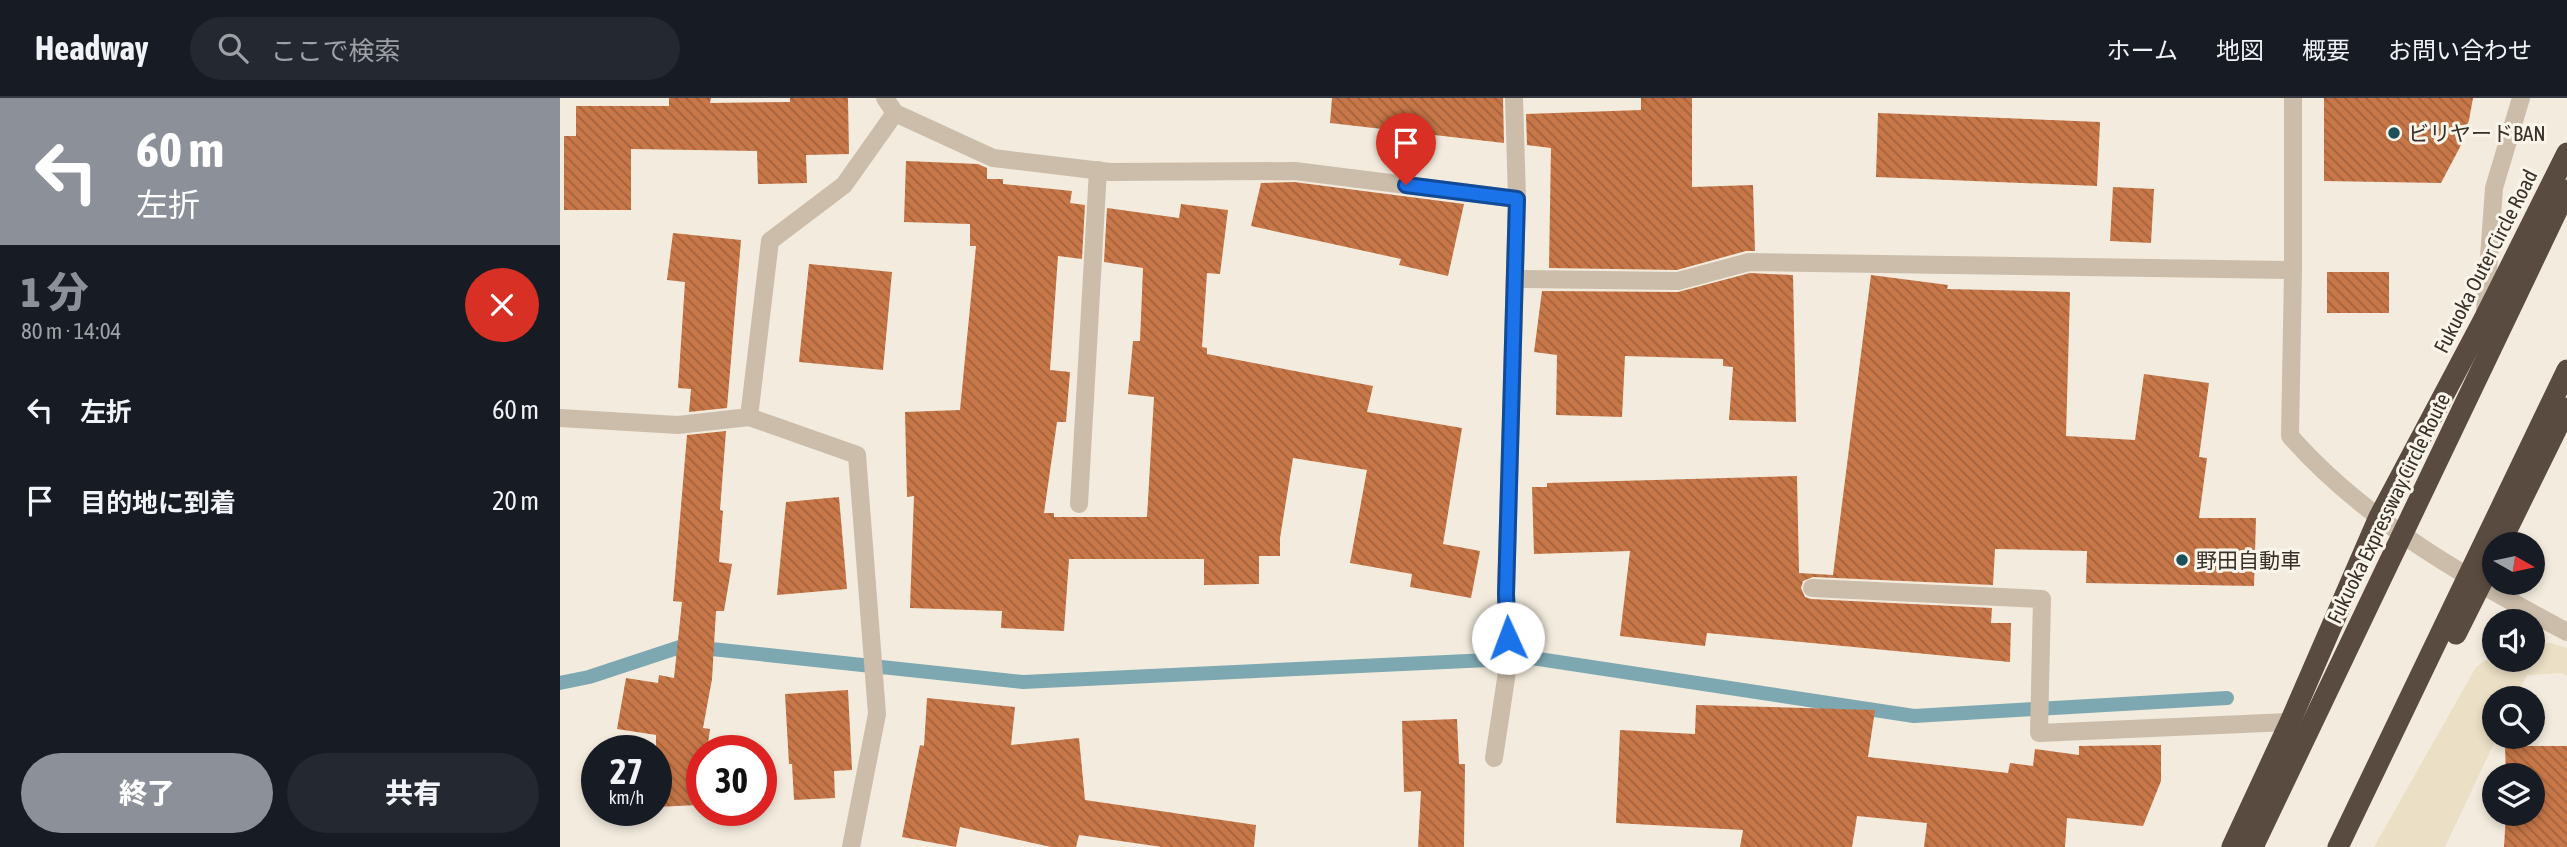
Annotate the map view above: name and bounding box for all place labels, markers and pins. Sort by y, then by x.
pin [1376,113,1436,185]
place label: ビリヤードBAN [2408,121,2546,145]
marker: ビリヤードBAN [2386,125,2402,141]
place label: 野田自動車 [2196,548,2301,572]
marker: 野田自動車 [2174,552,2190,568]

